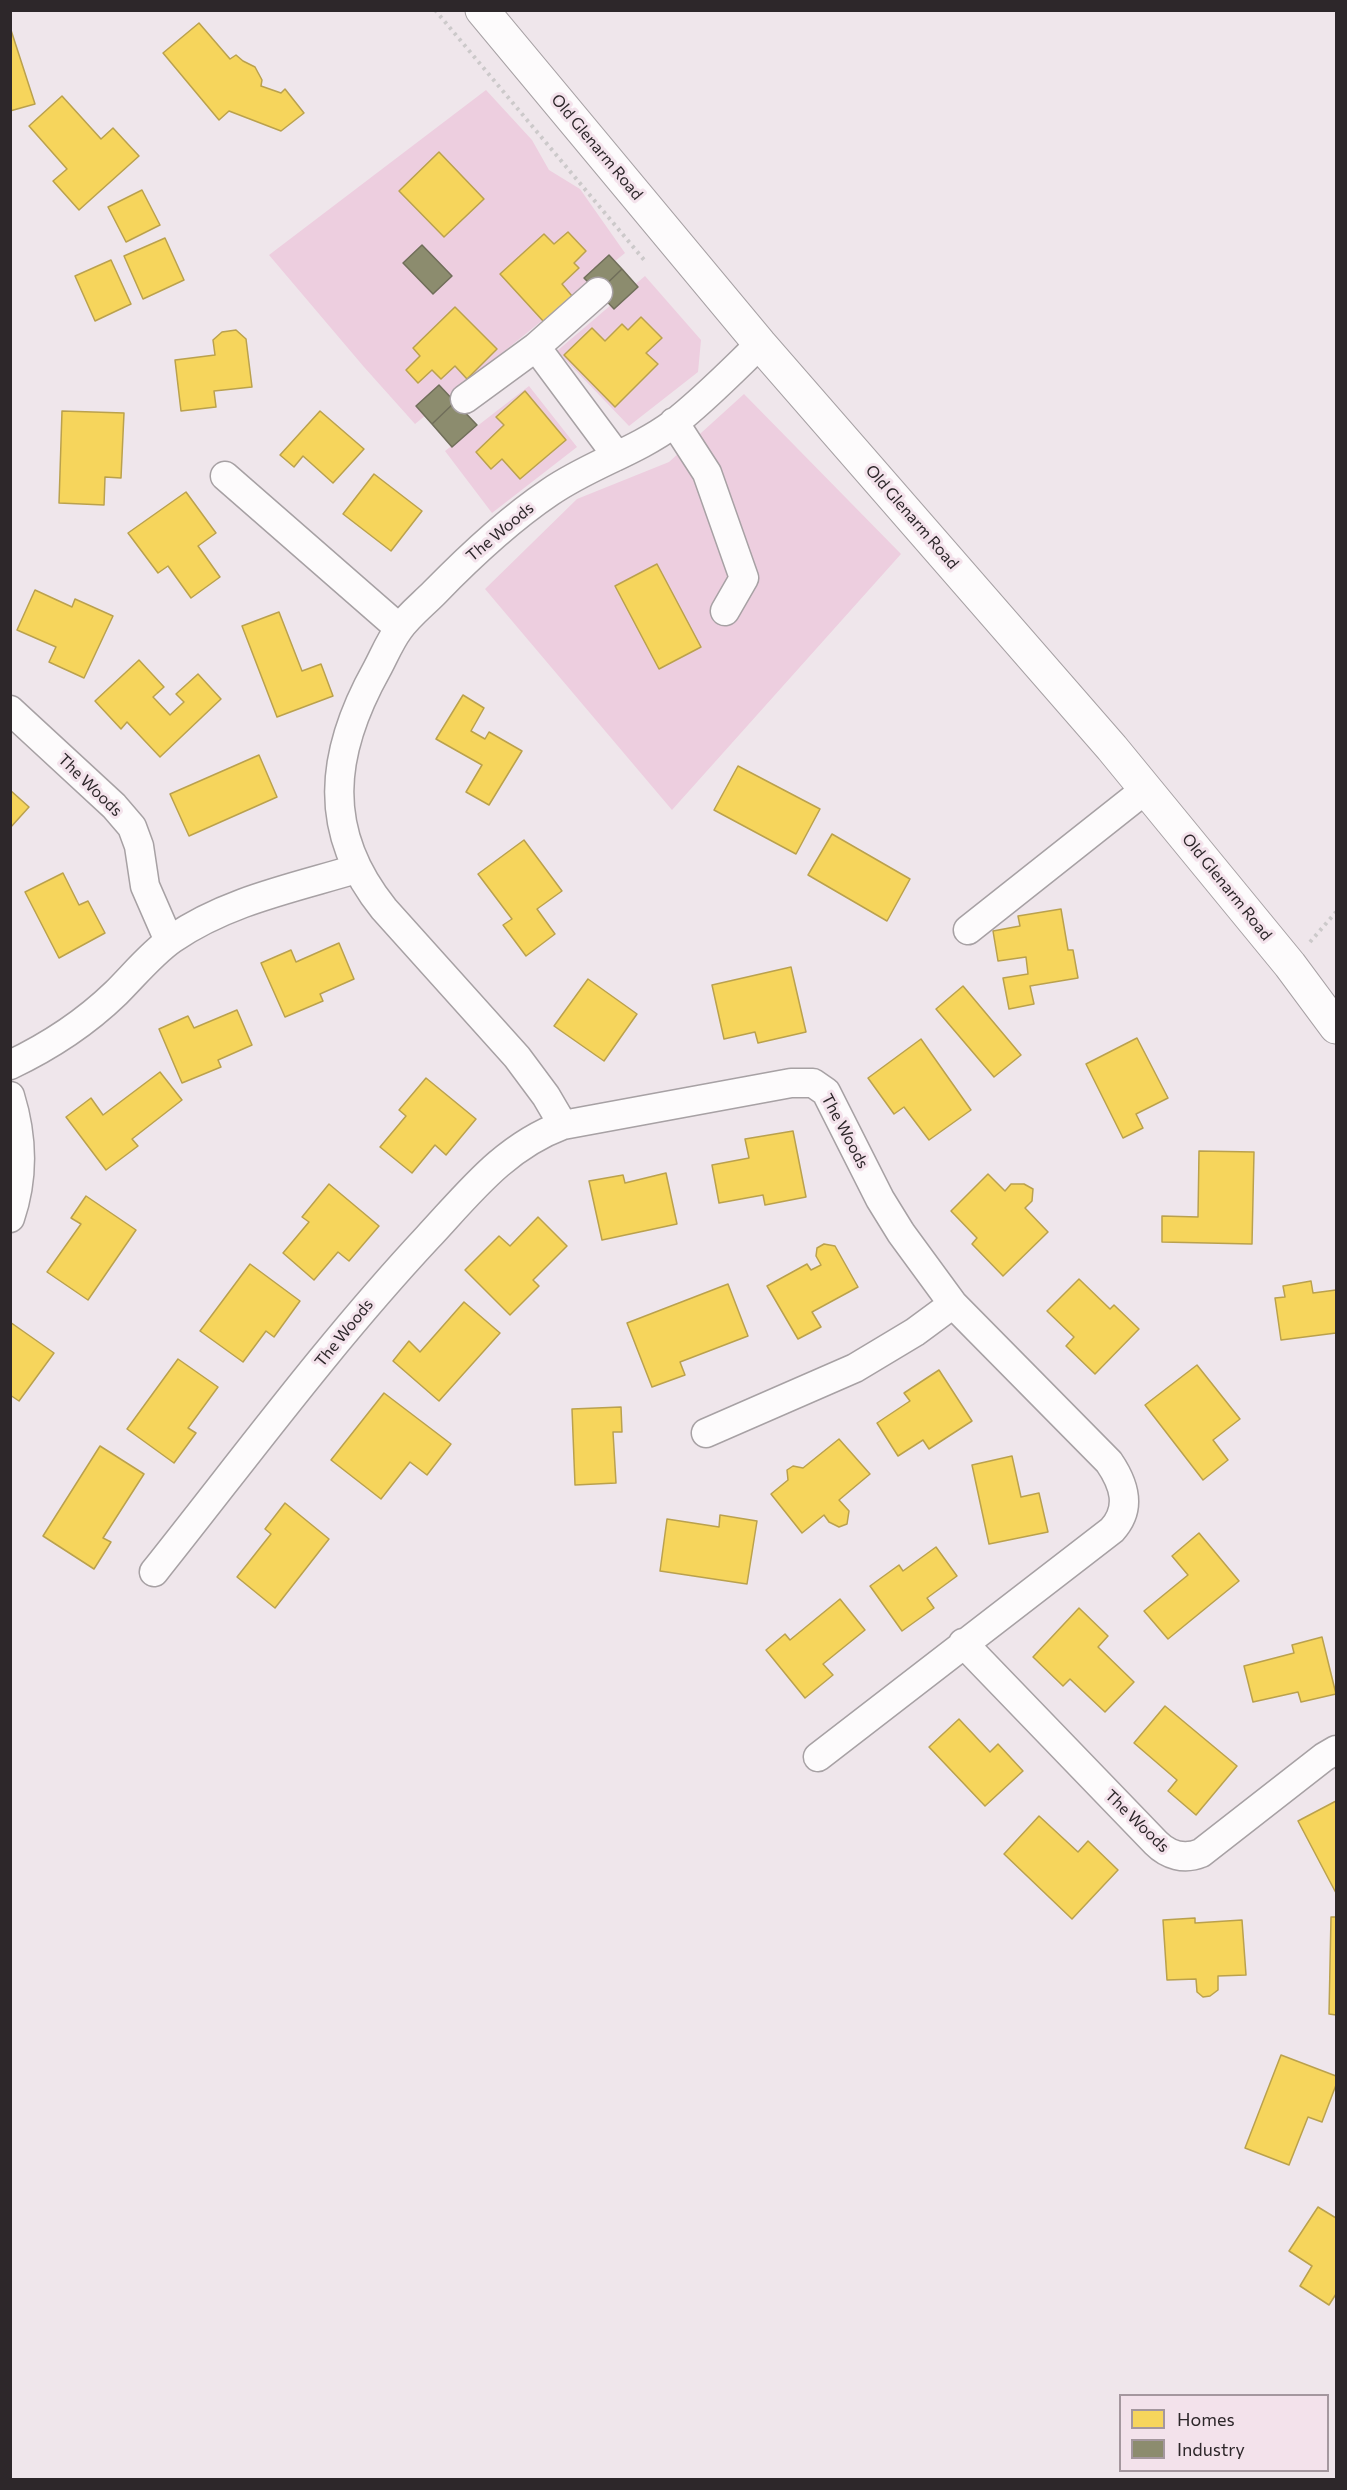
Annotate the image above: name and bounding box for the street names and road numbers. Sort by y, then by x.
street label: Old Glenarm Road [547,90,647,204]
street label: Old Glenarm Road [861,461,963,573]
street label: The Woods [463,498,537,566]
street label: The Woods [54,750,126,820]
street label: Old Glenarm Road [1178,830,1276,944]
street label: The Woods [817,1090,873,1172]
street label: The Woods [311,1295,377,1371]
street label: The Woods [1101,1786,1173,1856]

